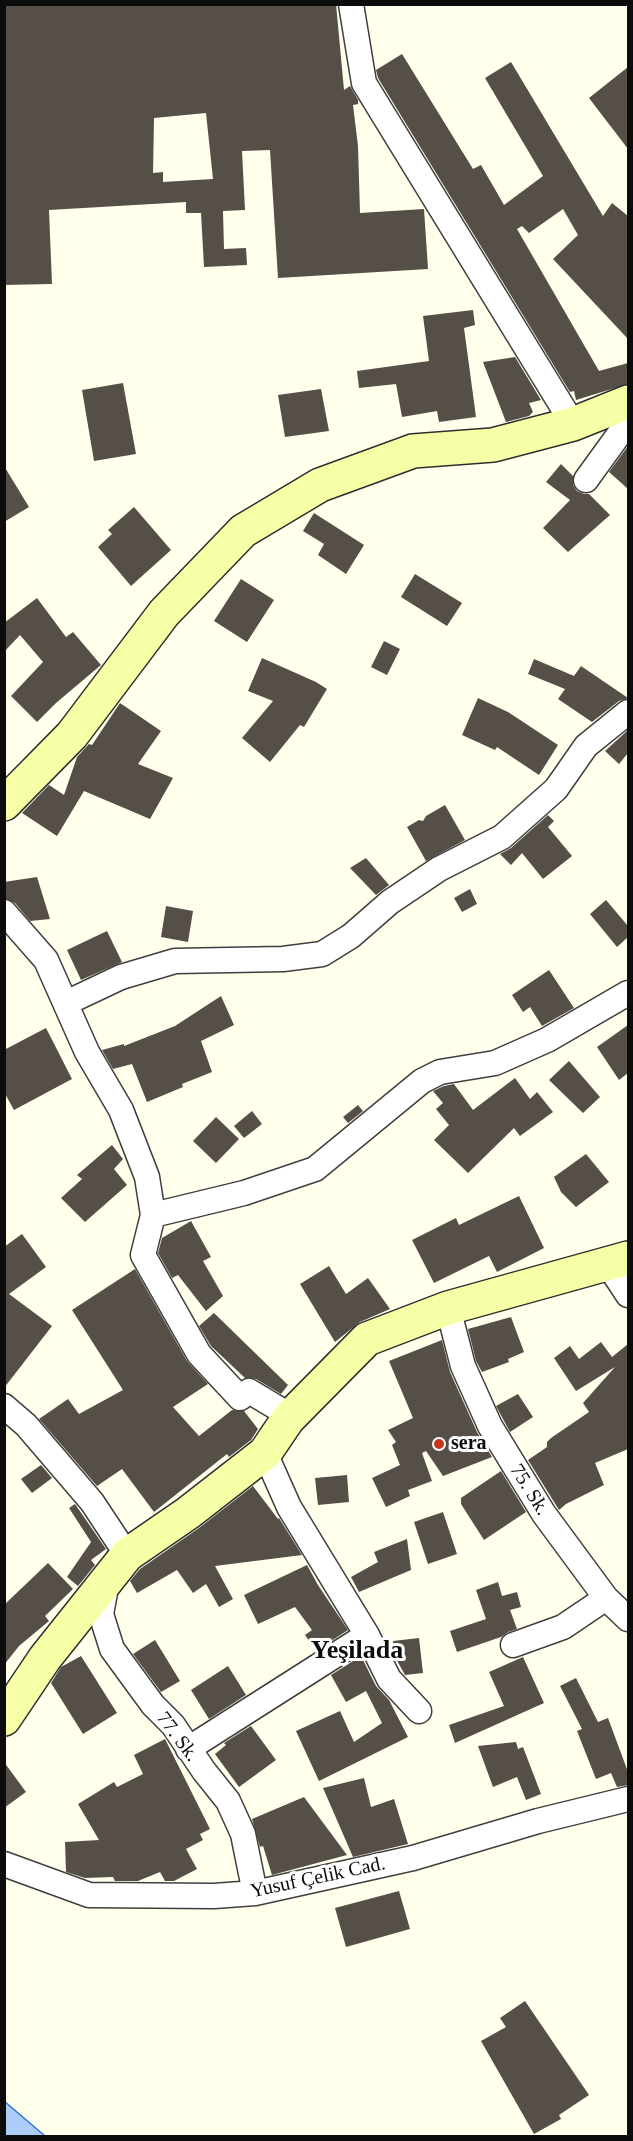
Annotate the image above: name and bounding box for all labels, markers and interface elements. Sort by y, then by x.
place label: sera [451,1432,487,1456]
marker: sera [432,1437,446,1451]
street label: 75. Sk. [504,1460,554,1520]
district label: Yeşilada [311,1635,403,1667]
street label: 77. Sk. [151,1707,203,1767]
street label: Yusuf Çelik Cad. [248,1852,388,1904]

